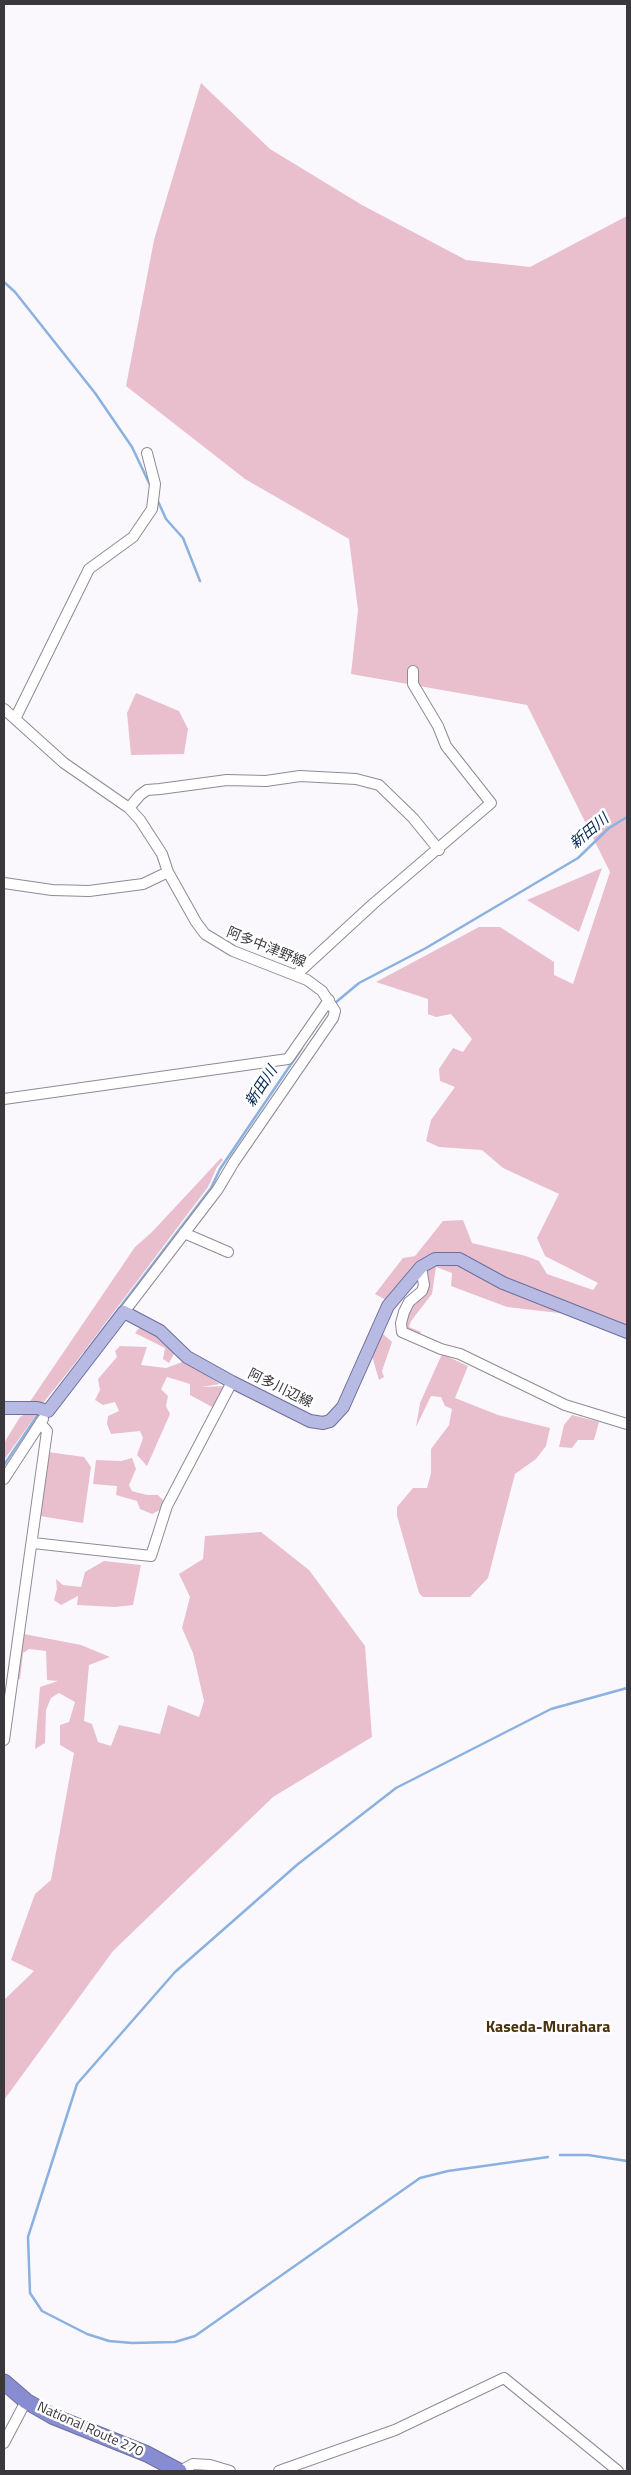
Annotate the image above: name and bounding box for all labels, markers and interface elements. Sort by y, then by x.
water label: 新田川 [567,811,613,853]
street label: 阿多中津野線 [224,924,308,972]
water label: 新田川 [242,1063,282,1111]
street label: 阿多川辺線 [245,1366,315,1412]
district label: Kaseda-Murahara [486,2018,610,2038]
street label: National Route 270 [34,2399,146,2461]

